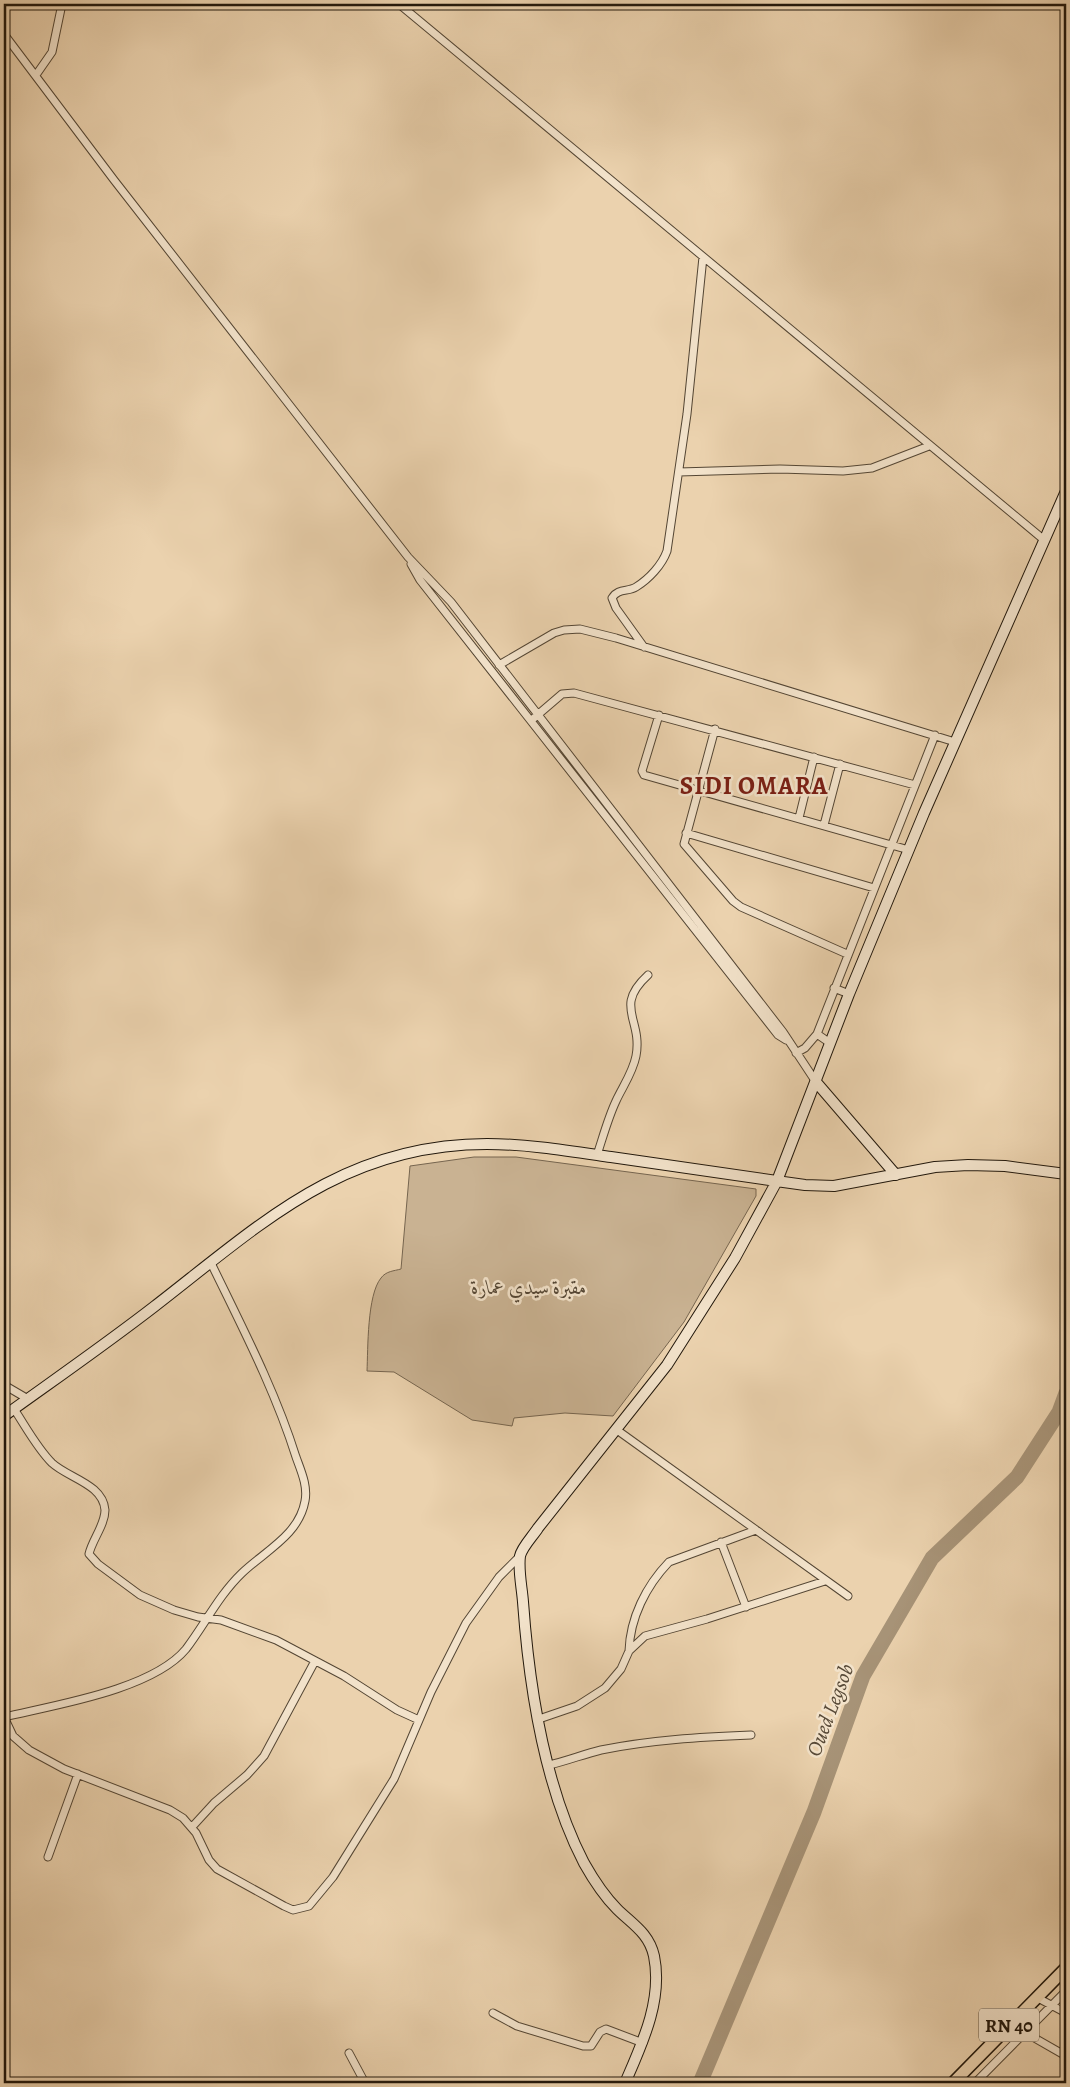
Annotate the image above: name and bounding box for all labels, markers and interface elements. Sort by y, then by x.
district label: SIDI OMARA [680,769,828,803]
park label: مقبرة سيدي عمارة [470,1274,587,1303]
water label: Oued Legsob [800,1660,860,1760]
road number: RN 40 [979,2008,1039,2042]

